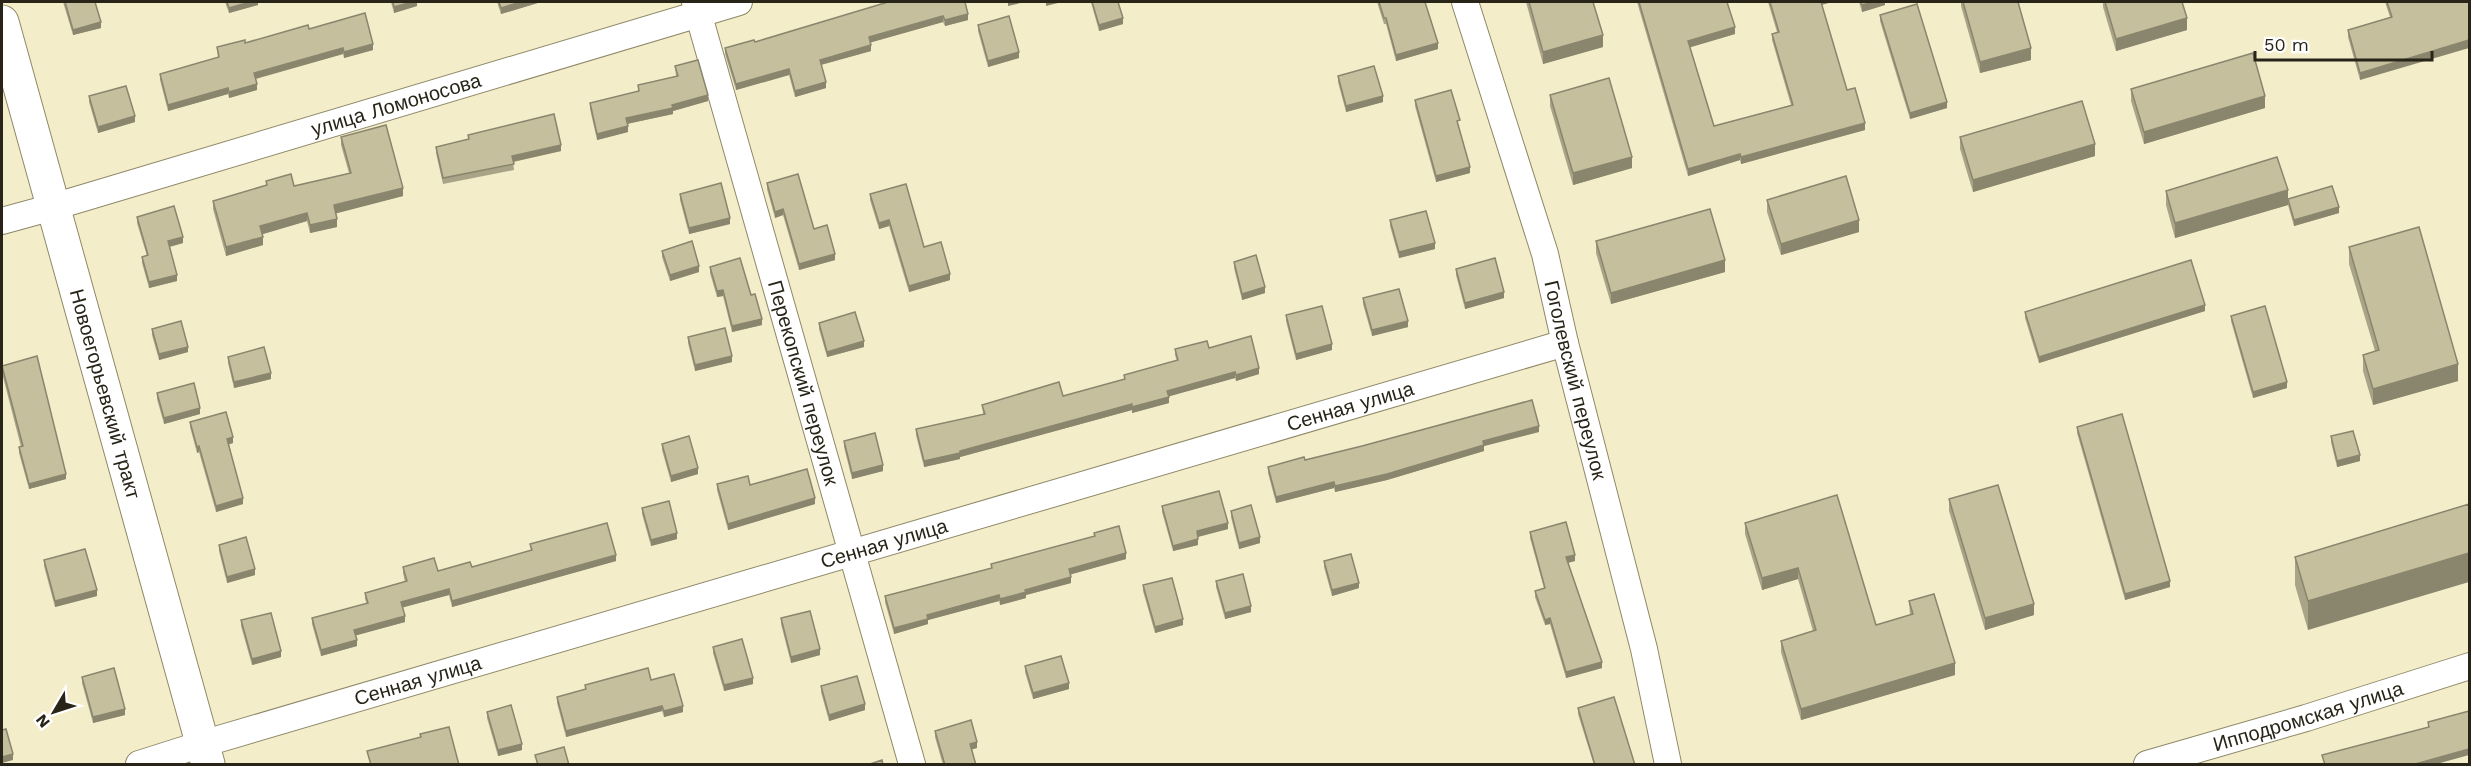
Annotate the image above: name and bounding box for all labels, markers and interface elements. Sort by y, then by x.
scale bar [2255,24,2432,62]
text: 50 m [2264,34,2309,55]
street label: улица Ломоносова [308,68,485,141]
street label: Перекопский переулок [763,278,844,488]
street label: Гоголевский переулок [1539,278,1612,482]
street label: Новоегорьевский тракт [65,286,146,502]
street label: Сенная улица [1284,376,1418,436]
street label: Сенная улица [818,513,951,573]
street label: Сенная улица [351,650,485,711]
street label: Ипподромская улица [2210,676,2407,756]
north arrow [24,682,84,742]
text: N [32,711,54,732]

